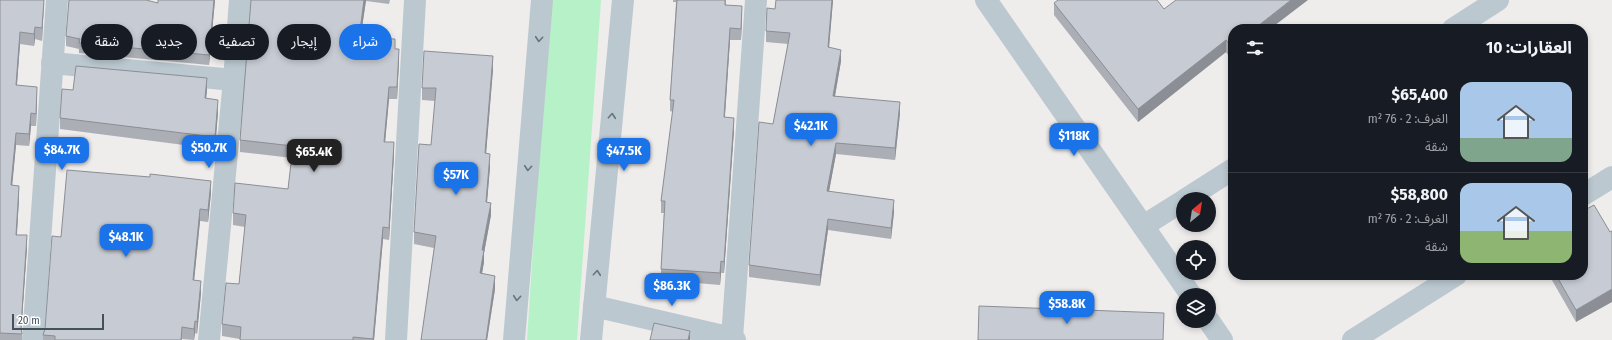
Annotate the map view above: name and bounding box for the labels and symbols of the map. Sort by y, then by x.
one-way arrow [534,36,543,42]
one-way arrow [607,113,616,119]
pin: $42.1K [778,113,844,147]
pin: $118K [1046,123,1102,157]
pin: $50.7K [176,135,242,169]
pin: $84.7K [29,137,95,171]
pin: $47.5K [591,138,657,172]
pin: $65.4K [281,139,347,173]
pin: $57K [432,162,480,196]
one-way arrow [523,165,532,171]
north arrow [1176,192,1216,232]
pin: $48.1K [93,224,159,258]
one-way arrow [593,270,602,276]
pin: $86.3K [639,273,705,307]
pin: $58.8K [1034,291,1100,325]
one-way arrow [513,295,522,301]
scale bar [12,312,104,331]

